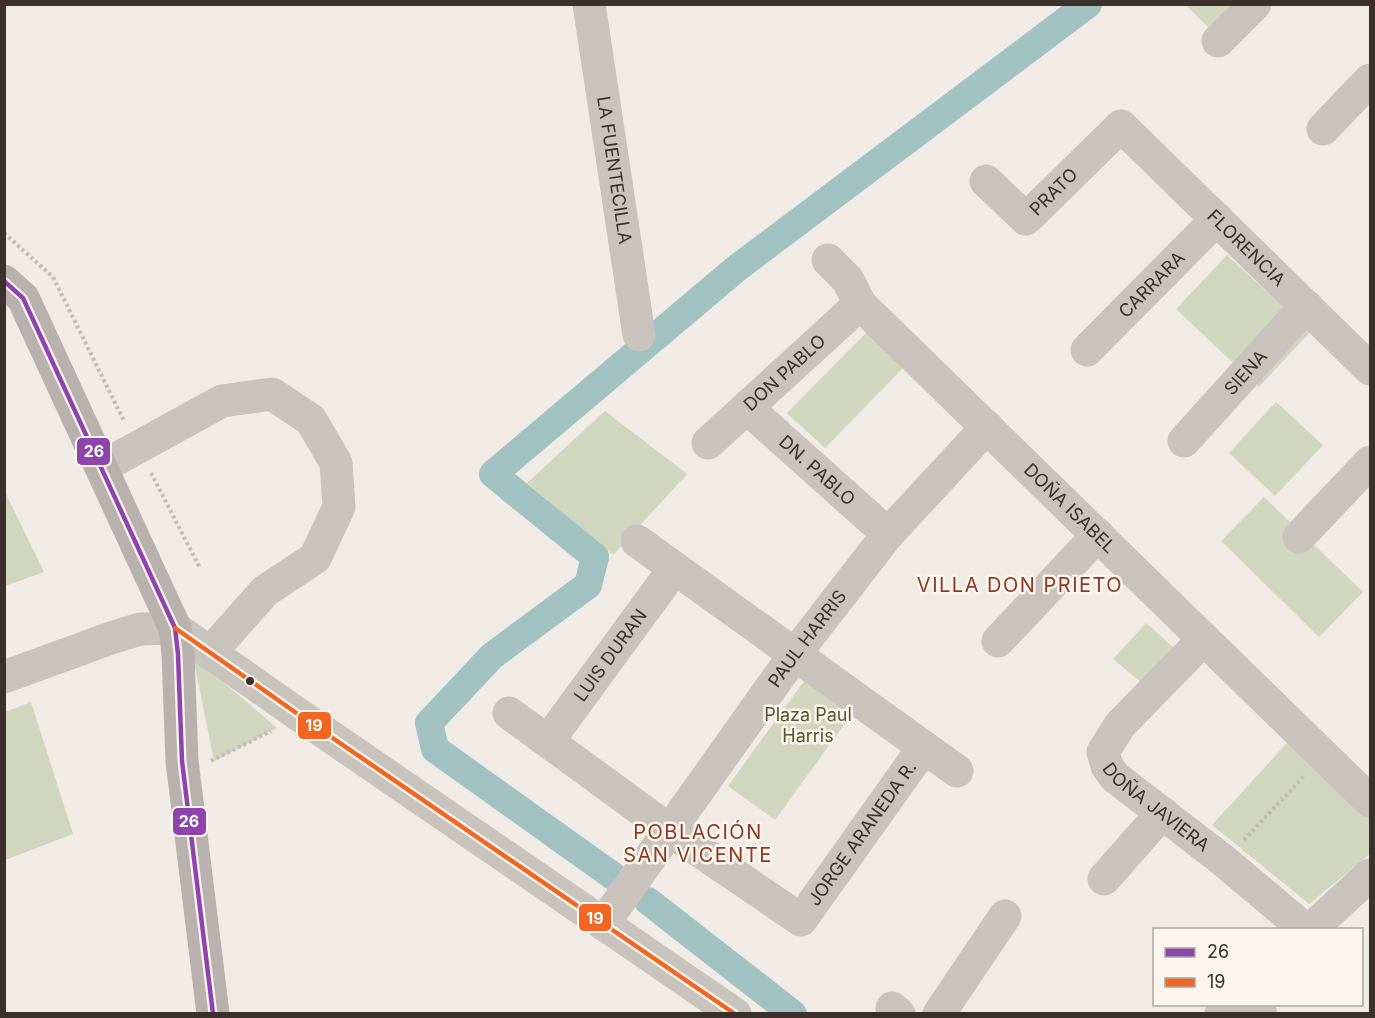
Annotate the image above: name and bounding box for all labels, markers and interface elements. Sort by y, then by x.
street label: LA FUENTECILLA [593,95,636,245]
street label: PRATO [1025,163,1082,220]
street label: FLORENCIA [1203,205,1290,290]
street label: CARRARA [1114,247,1189,322]
street label: DON PABLO [739,330,830,415]
street label: SIENA [1220,346,1271,399]
street label: DN. PABLO [775,431,860,510]
line badge: 26 [76,437,111,466]
text: 26 [84,441,104,461]
street label: DOÑA ISABEL [1020,459,1120,557]
district label: VILLA DON PRIETO [917,573,1123,597]
street label: PAUL HARRIS [764,586,851,691]
street label: LUIS DURAN [570,605,651,705]
unlabelled marker [244,675,256,687]
park label: Plaza Paul Harris [764,704,852,746]
line badge: 19 [297,711,332,740]
text: 19 [305,715,323,735]
street label: JORGE ARANEDA R. [804,757,921,910]
street label: DOÑA JAVIERA [1098,759,1214,856]
line badge: 26 [172,807,207,836]
text: 26 [179,811,199,831]
district label: POBLACIÓN SAN VICENTE [623,819,773,867]
line badge: 19 [578,903,612,932]
text: 19 [586,908,604,928]
legend [1153,928,1363,1006]
text: 26 [1207,941,1229,962]
text: 19 [1207,971,1225,992]

